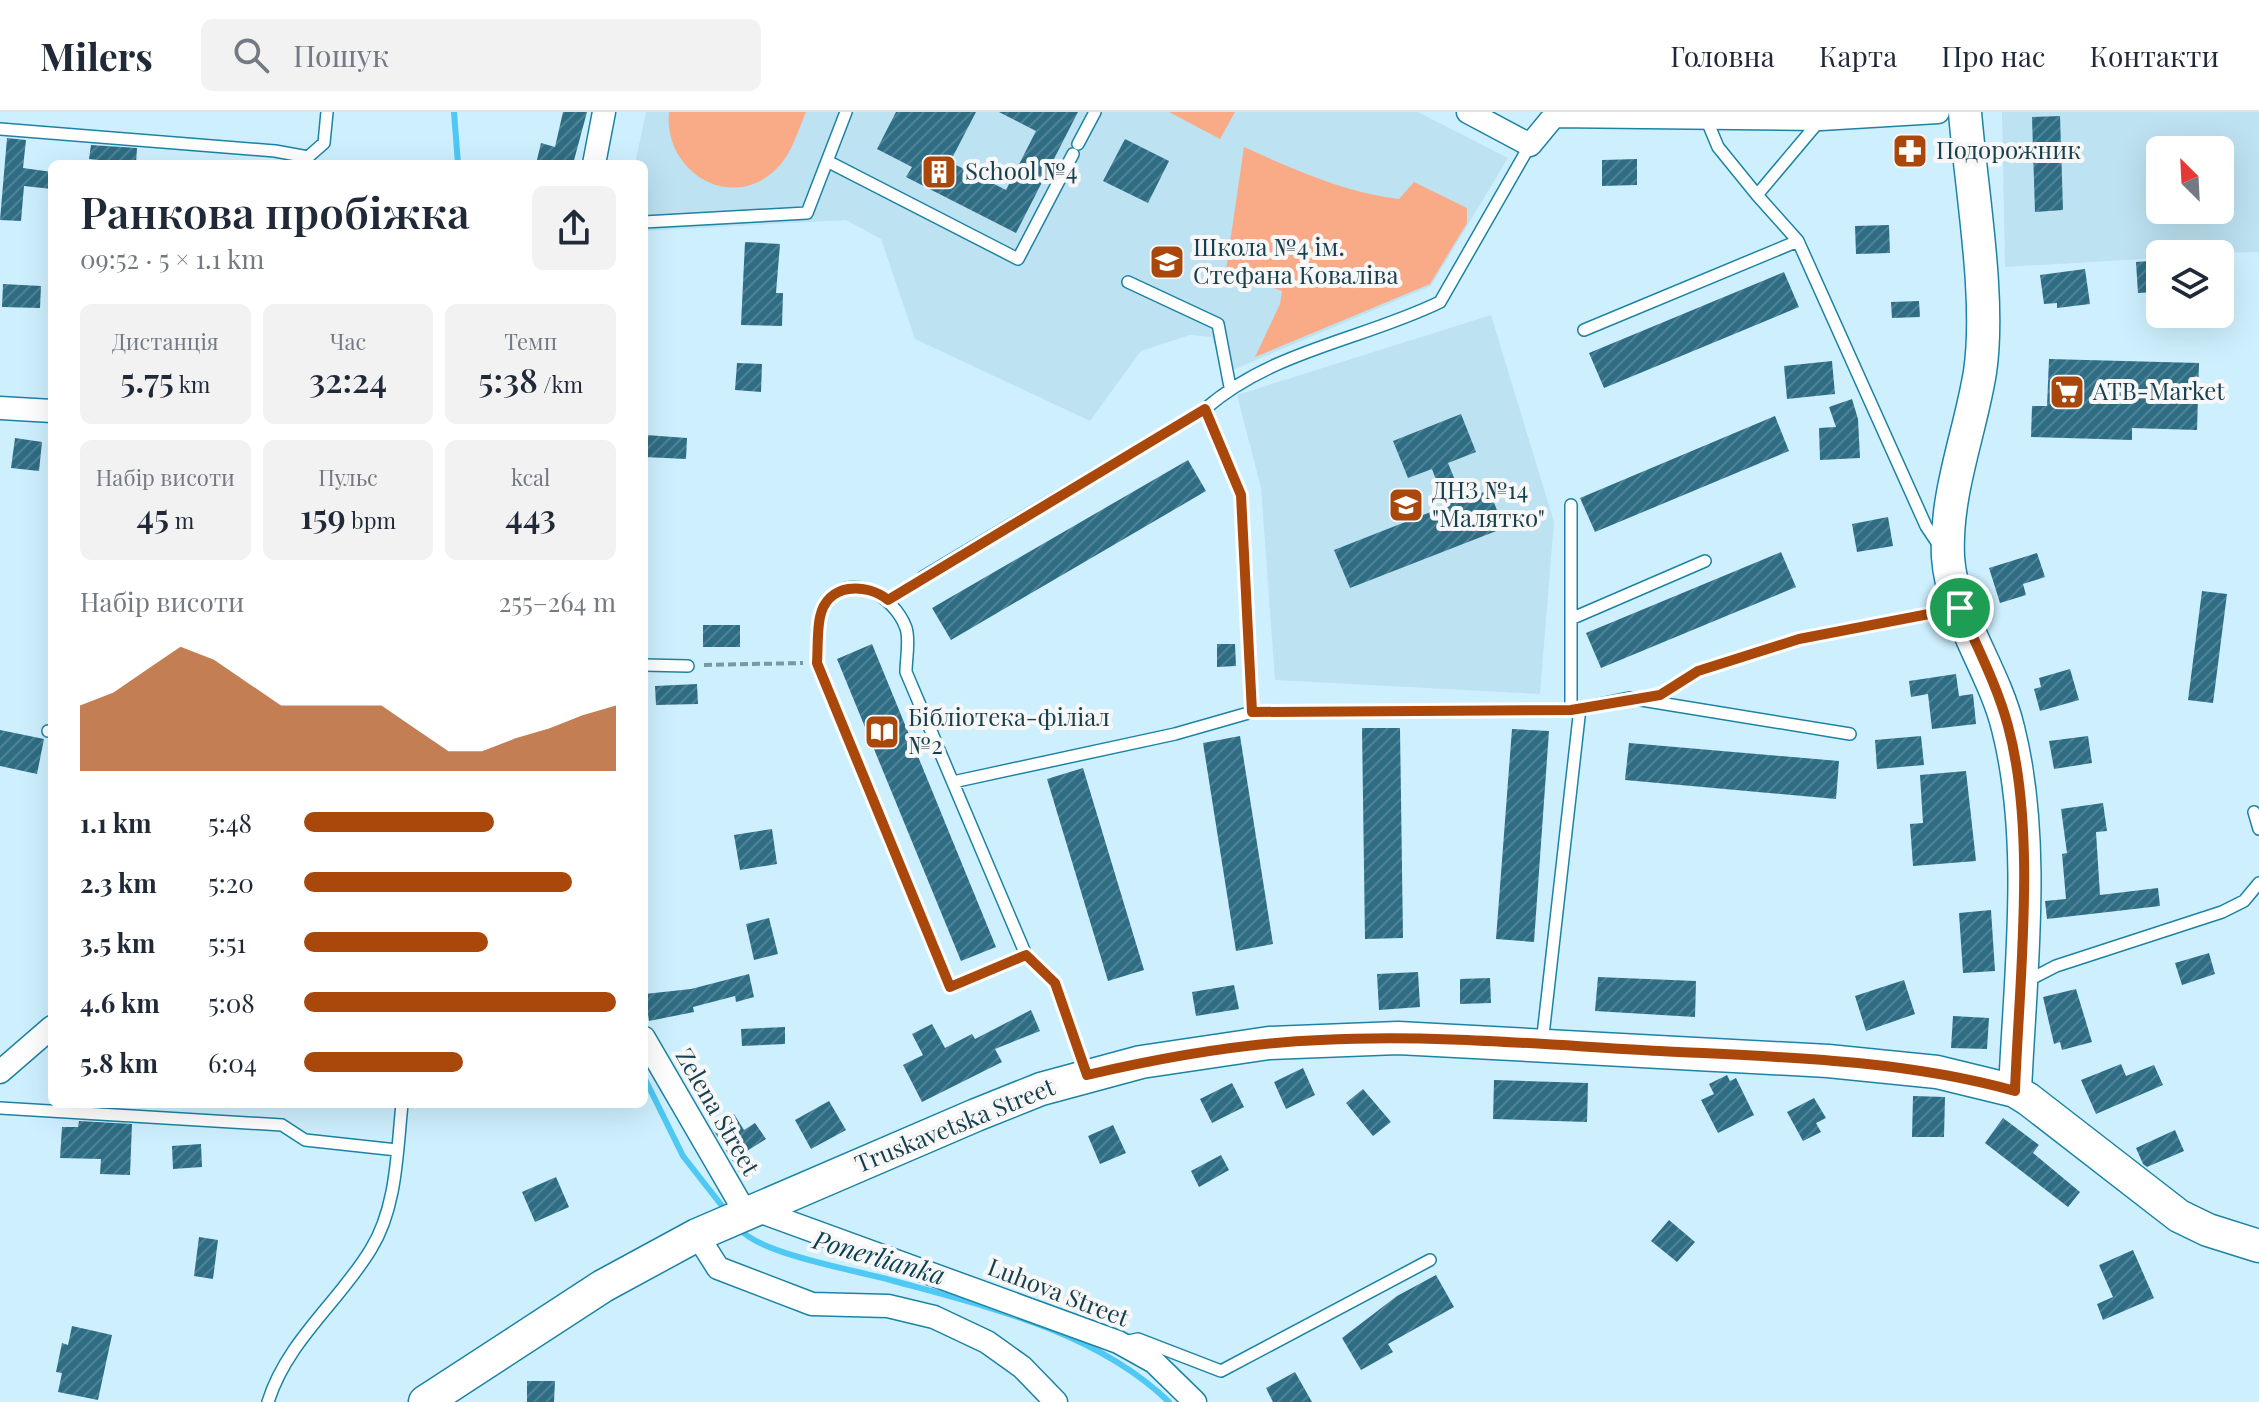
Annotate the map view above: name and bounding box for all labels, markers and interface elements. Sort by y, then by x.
search box [201,19,761,91]
text: Milers [40,30,153,81]
icon: search [229,33,273,77]
text: Пошук [293,35,389,75]
text: Головна [1670,37,1775,74]
text: Карта [1819,37,1897,74]
text: Про нас [1941,37,2045,74]
text: Контакти [2089,37,2219,74]
pharmacy icon: Подорожник [1891,132,1929,170]
place label: Подорожник [1936,133,2081,165]
north arrow [2146,136,2234,224]
map controls [2146,136,2234,328]
building icon: School №4 [920,153,958,191]
place label: School №4 [965,154,1078,186]
text: Ранкова пробіжка [80,181,470,240]
button: share [532,186,616,270]
place label: Школа №4 ім. Стефана Коваліва [1193,230,1398,290]
button: layers [2146,240,2234,328]
text: 09:52 · 5 × 1.1 km [80,241,264,276]
school or university icon: Школа №4 ім. Стефана Коваліва [1148,243,1186,281]
text: Дистанція [112,326,219,356]
text: Час [330,326,366,356]
text: Темп [504,326,557,356]
text: 5.75 [120,356,174,402]
text: 32:24 [309,356,387,402]
text: 5:38 [478,356,538,402]
text: km [174,369,210,399]
text: /km [538,369,583,399]
supermarket icon: ATB-Market [2048,373,2086,411]
place label: ATB-Market [2092,374,2225,406]
text: Набір висоти [96,462,235,492]
text: Пульс [318,462,378,492]
text: kcal [511,462,550,492]
place label: ДНЗ №14 "Малятко" [1432,473,1545,533]
school or university icon: ДНЗ №14 "Малятко" [1387,486,1425,524]
text: 45 [136,492,169,538]
text: 159 [300,492,346,538]
text: 443 [505,492,556,538]
text: m [169,505,194,535]
text: bpm [346,505,396,535]
pin [1926,574,1994,642]
text: Набір висоти [80,584,244,619]
text: 255–264 m [499,584,616,619]
icon: arrive [1938,586,1982,630]
place label: Бібліотека-філіал №2 [908,700,1110,760]
library icon: Бібліотека-філіал №2 [863,713,901,751]
text: 1.1 km [80,805,151,840]
text: 5:48 [208,805,252,840]
text: 2.3 km [80,865,157,900]
text: 5:20 [208,865,254,900]
text: 3.5 km [80,925,155,960]
text: 5:51 [208,925,246,960]
text: 4.6 km [80,985,160,1020]
text: 5:08 [208,985,255,1020]
street label: Zelena Street [670,1042,768,1181]
text: 5.8 km [80,1045,158,1080]
text: 6:04 [208,1045,257,1080]
street label: Truskavetska Street [850,1069,1059,1179]
water label: Ponerlianka [808,1221,949,1292]
street label: Luhova Street [984,1250,1134,1333]

